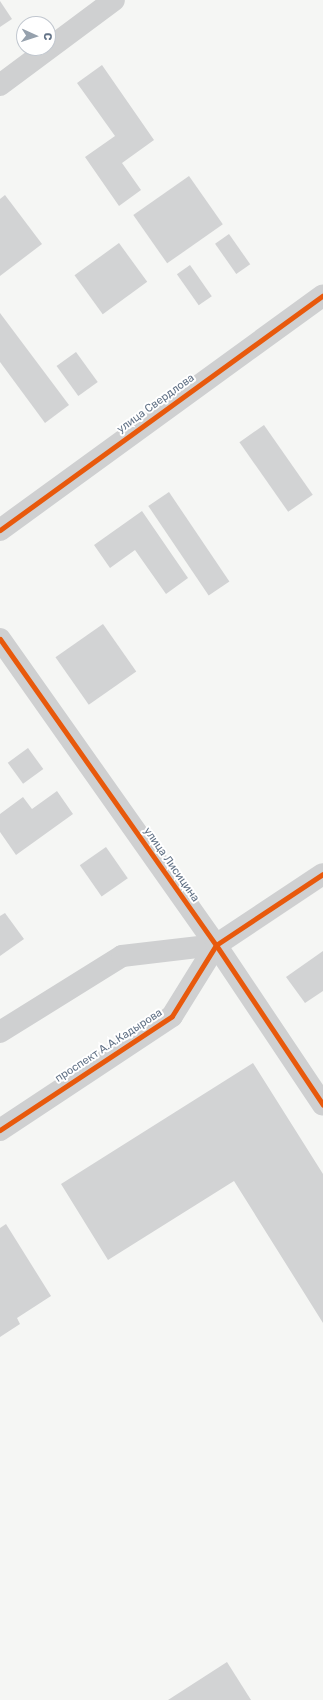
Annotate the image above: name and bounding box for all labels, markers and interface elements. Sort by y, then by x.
north arrow [16,16,56,56]
text: С [41,32,54,41]
street label: улица Свердлова [115,372,197,436]
street label: улица Лисицина [140,825,202,905]
street label: проспект А.А.Кадырова [53,1006,165,1086]

